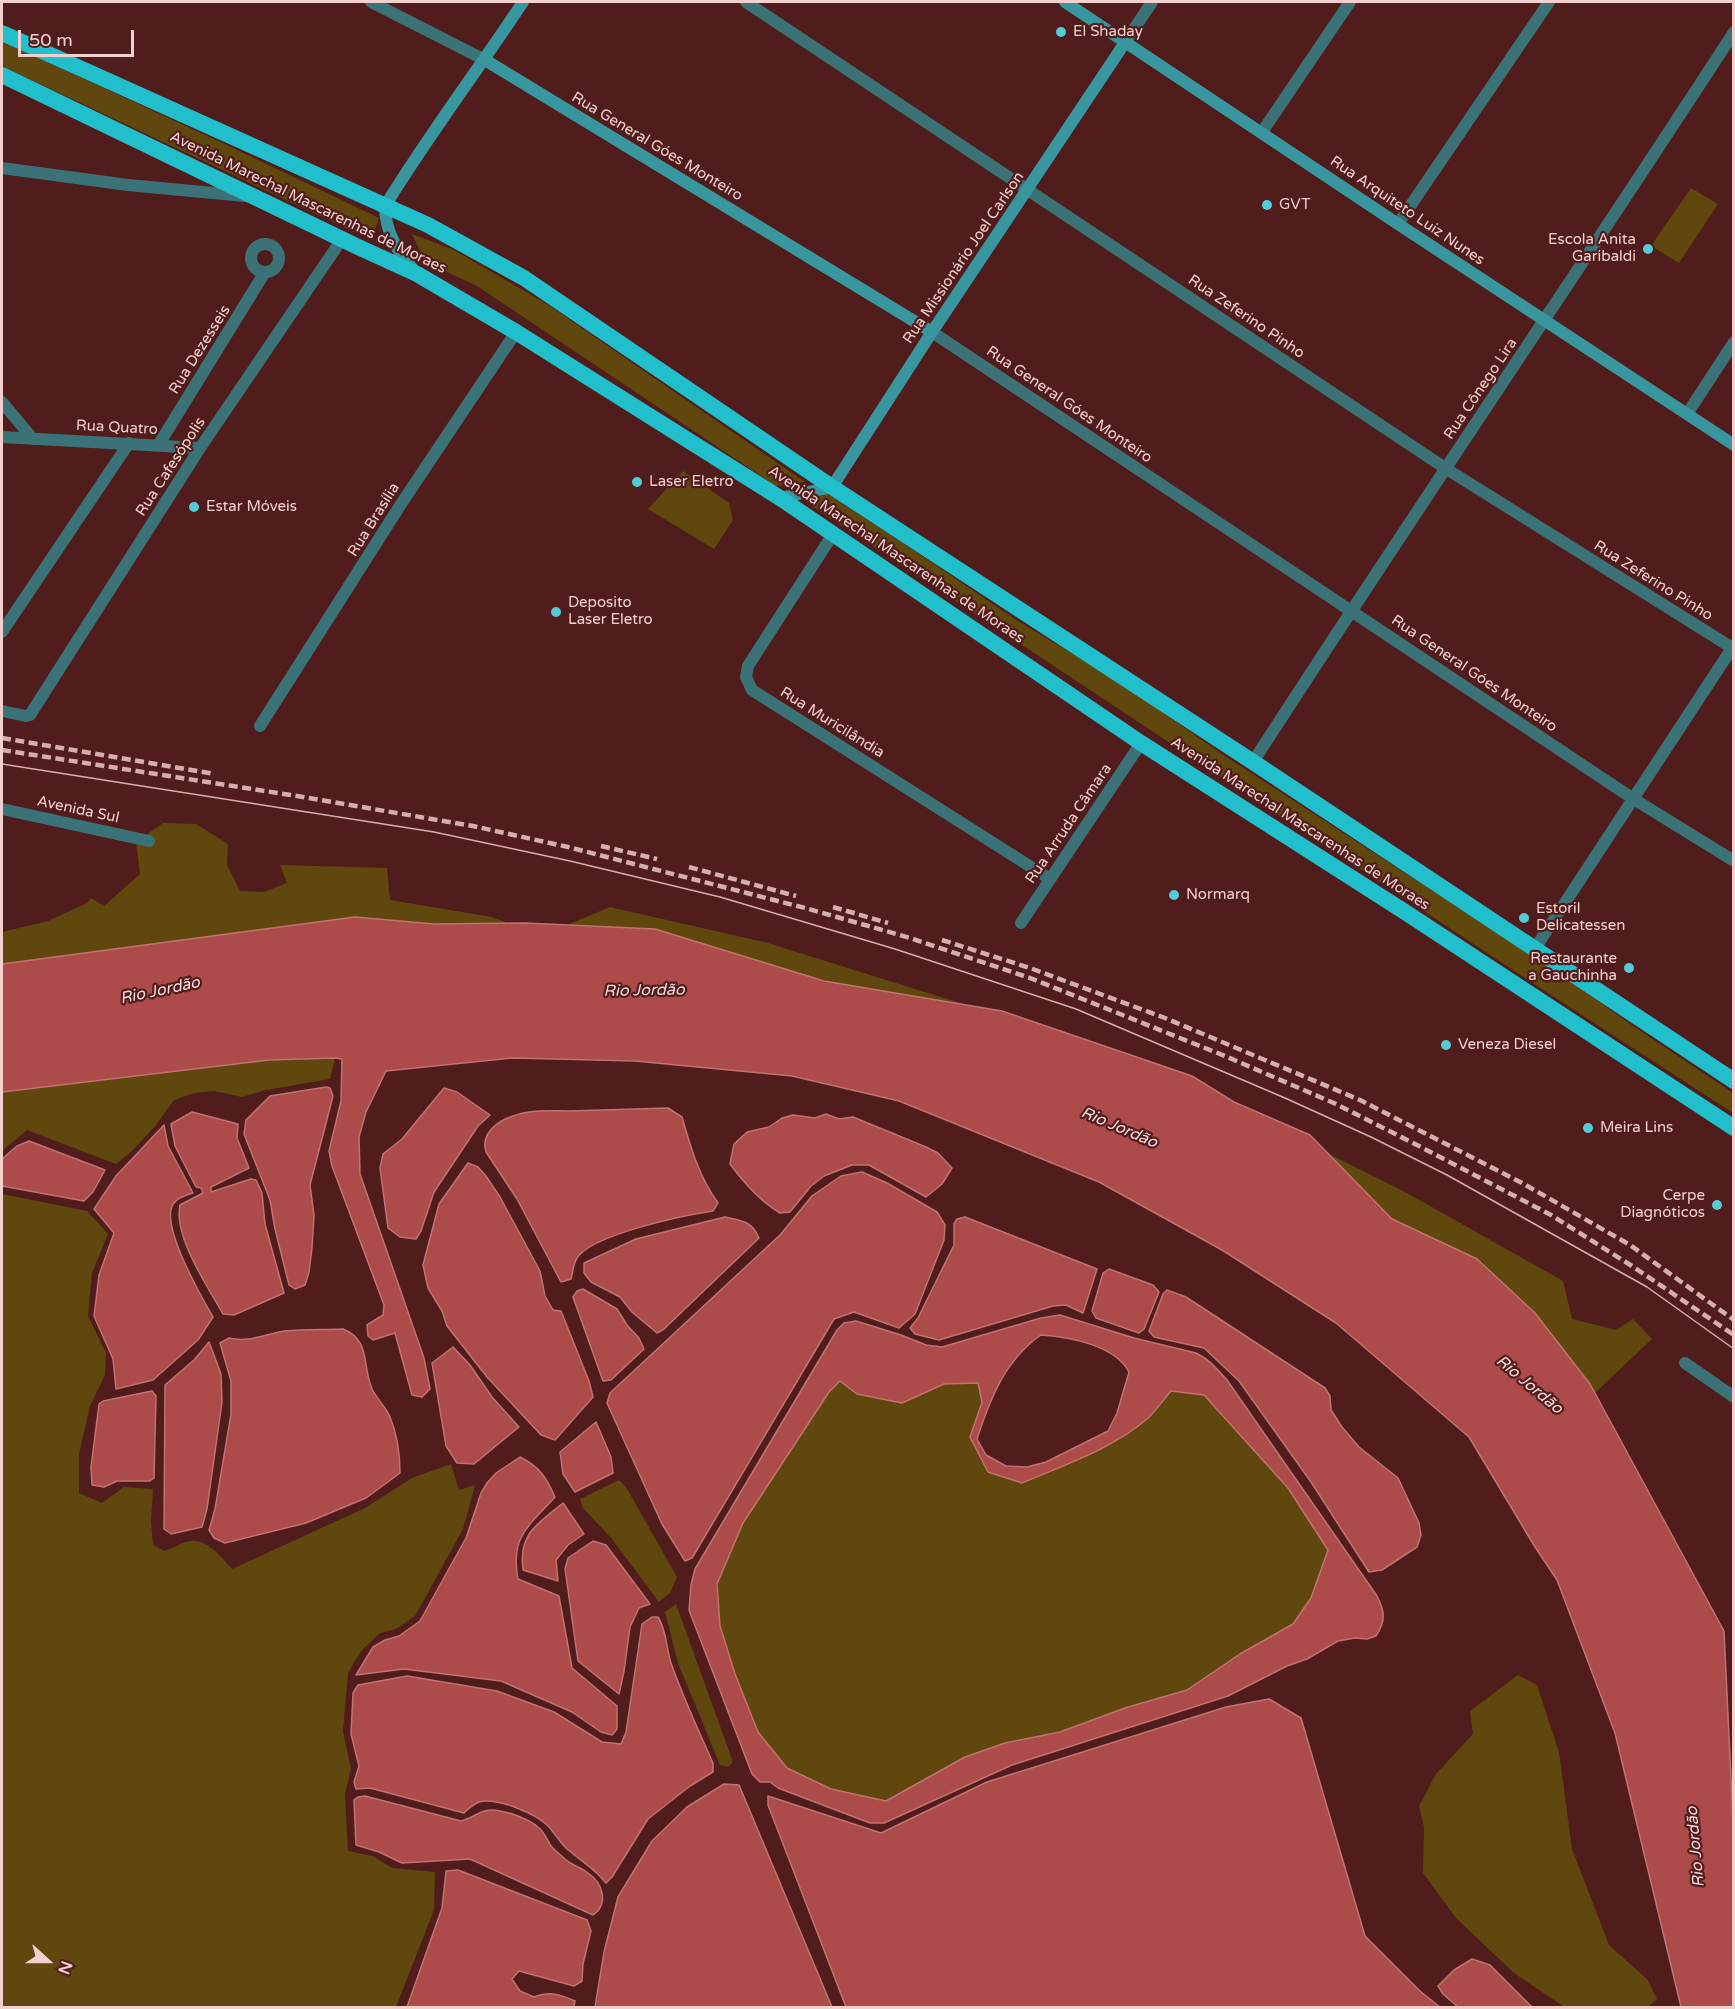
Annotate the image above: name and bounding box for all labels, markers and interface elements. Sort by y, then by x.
scale bar [21,18,136,56]
place label: El Shaday [1073,23,1143,41]
marker: El Shaday [1054,25,1068,39]
text: 50 m [29,29,73,51]
street label: Rua General Góes Monteiro [568,89,746,205]
street label: Avenida Marechal Mascarenhas de Moraes [167,128,449,278]
street label: Rua Arquiteto Luiz Nunes [1326,152,1488,270]
street label: Rua Missionário Joel Carlson [900,169,1028,347]
place label: GVT [1279,196,1310,214]
marker: GVT [1260,198,1274,212]
place label: Escola Anita Garibaldi [1548,231,1636,266]
marker: Escola Anita Garibaldi [1641,242,1655,256]
street label: Rua Zeferino Pinho [1184,271,1308,363]
street label: Rua Dezesseis [166,302,234,398]
street label: Rua Cônego Lira [1441,335,1521,443]
street label: Rua General Góes Monteiro [983,343,1155,467]
street label: Rua Cafesópolis [132,414,210,520]
street label: Rua Quatro [76,417,158,439]
street label: Avenida Marechal Mascarenhas de Moraes [764,462,1028,648]
place label: Laser Eletro [649,473,734,491]
marker: Laser Eletro [630,475,644,489]
street label: Rua Brasília [344,480,404,560]
place label: Estar Móveis [206,498,297,516]
marker: Estar Móveis [187,500,201,514]
street label: Rua Zeferino Pinho [1590,537,1716,625]
place label: Deposito Laser Eletro [568,594,653,629]
marker: Deposito Laser Eletro [549,605,563,619]
street label: Rua General Góes Monteiro [1388,612,1560,736]
street label: Rua Muricilândia [776,684,888,762]
street label: Avenida Marechal Mascarenhas de Moraes [1167,733,1433,915]
street label: Rua Arruda Câmara [1022,761,1116,887]
street label: Avenida Sul [35,793,121,827]
place label: Normarq [1186,886,1250,904]
marker: Normarq [1167,888,1181,902]
place label: Estoril Delicatessen [1536,900,1625,935]
marker: Estoril Delicatessen [1517,911,1531,925]
place label: Restaurante a Gauchinha [1528,950,1617,985]
marker: Restaurante a Gauchinha [1622,961,1636,975]
water label: Rio Jordão [118,973,202,1009]
water label: Rio Jordão [603,981,685,1001]
place label: Veneza Diesel [1458,1036,1556,1054]
marker: Veneza Diesel [1439,1038,1453,1052]
water label: Rio Jordão [1078,1103,1160,1153]
place label: Meira Lins [1600,1119,1673,1137]
marker: Meira Lins [1581,1121,1595,1135]
place label: Cerpe Diagnóticos [1620,1187,1705,1222]
marker: Cerpe Diagnóticos [1710,1198,1724,1212]
water label: Rio Jordão [1492,1352,1566,1418]
water label: Rio Jordão [1683,1806,1709,1888]
north arrow [18,1931,78,1991]
text: N [53,1958,76,1977]

